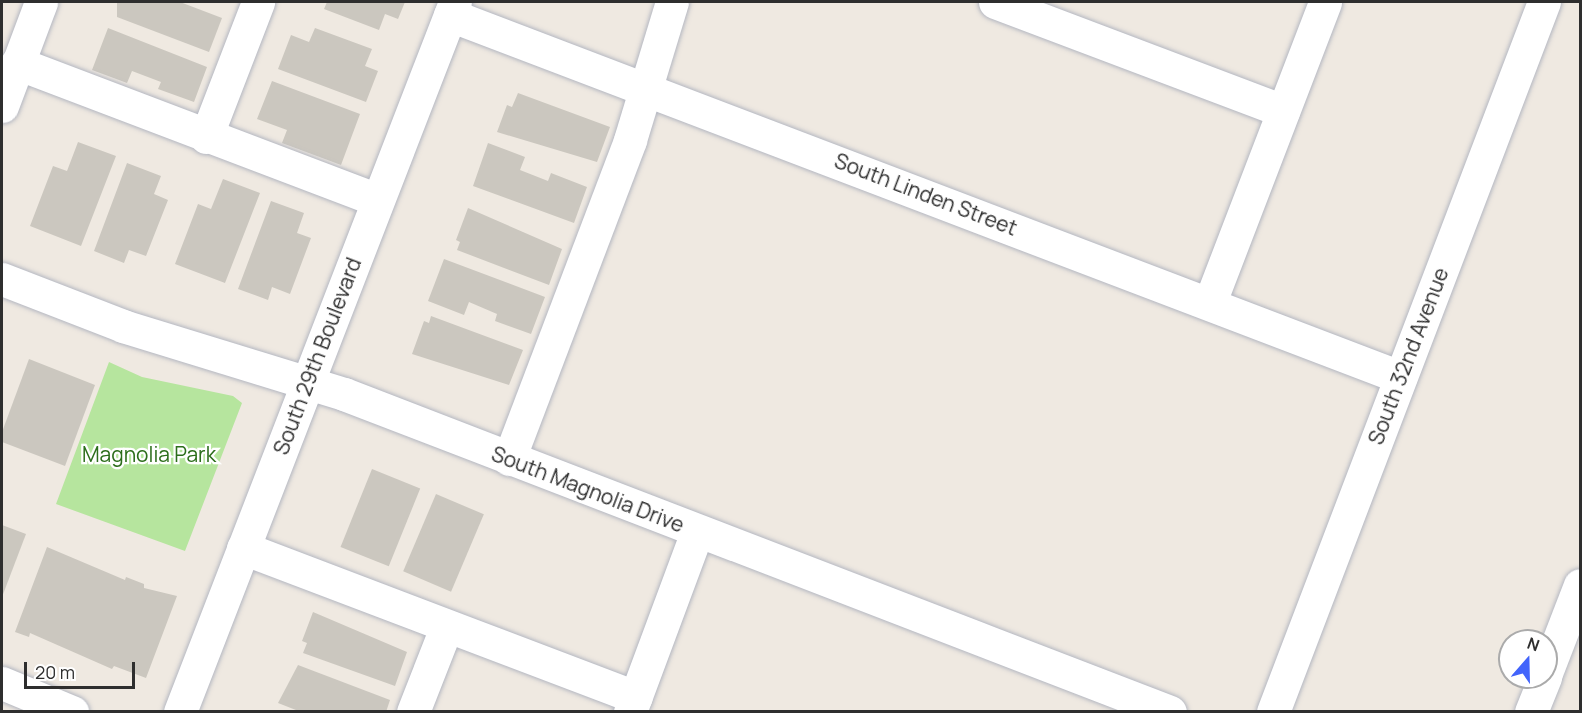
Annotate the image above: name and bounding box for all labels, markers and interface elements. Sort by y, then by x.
street label: South Linden Street [831,148,1021,240]
street label: South 29th Boulevard [268,254,366,458]
street label: South 32nd Avenue [1363,264,1453,448]
park label: Magnolia Park [82,441,216,467]
street label: South Magnolia Drive [488,441,688,537]
north arrow [1498,629,1558,689]
text: N [1524,632,1543,656]
scale bar [27,650,138,688]
text: 20 m [35,660,75,684]

